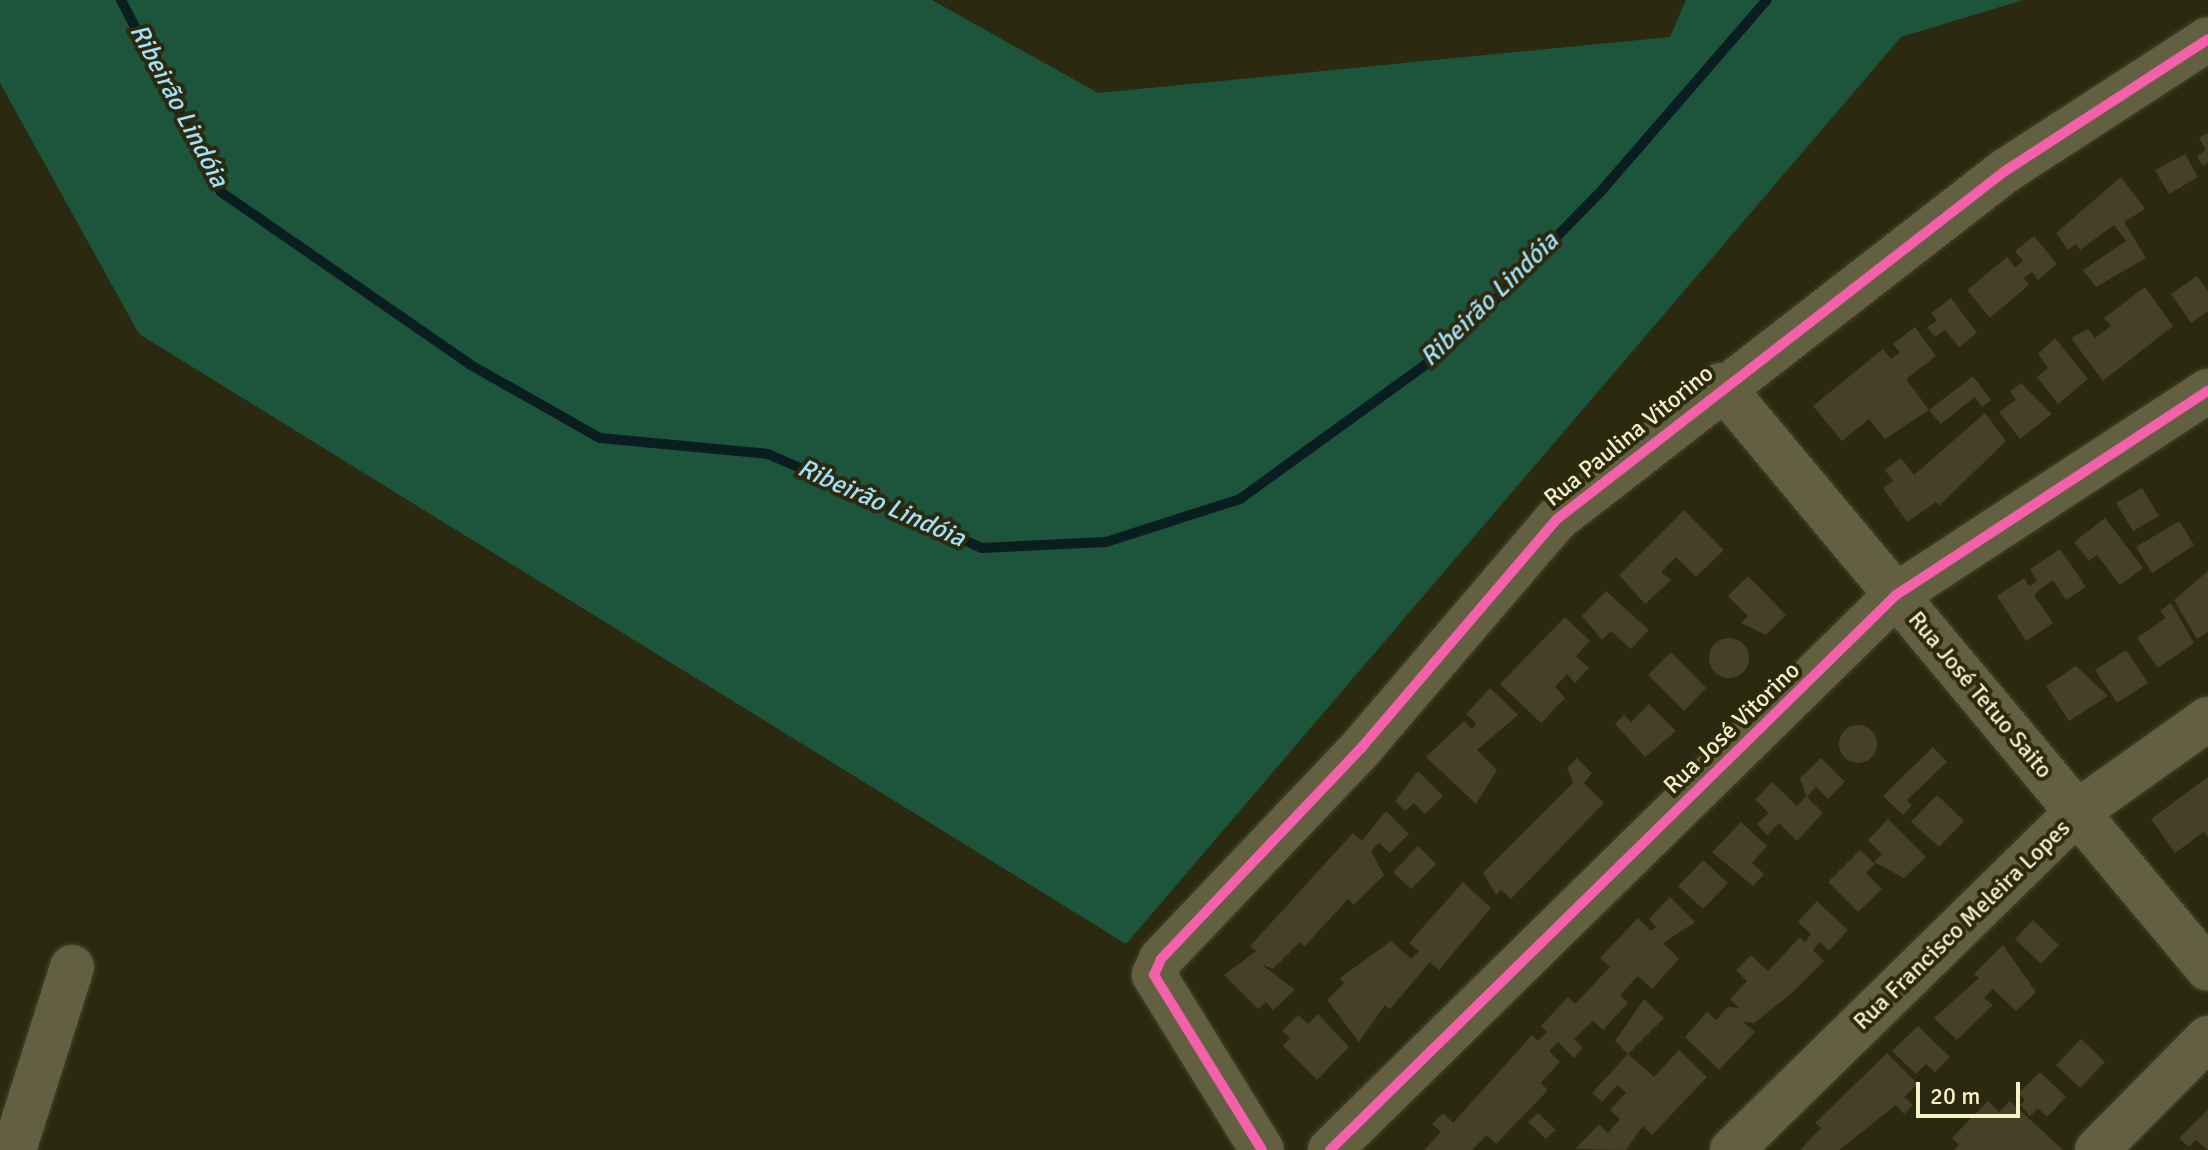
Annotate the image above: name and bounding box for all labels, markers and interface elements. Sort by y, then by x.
water label: Ribeirão Lindóia [122,19,234,193]
water label: Ribeirão Lindóia [1414,226,1566,374]
street label: Rua Paulina Vitorino [1539,359,1719,513]
water label: Ribeirão Lindóia [792,453,970,555]
street label: Rua José Tetuo Saito [1902,606,2058,784]
street label: Rua José Vitorino [1658,656,1806,800]
street label: Rua Francisco Meleira Lopes [1848,814,2076,1036]
scale bar [1920,1066,2024,1116]
text: 20 m [1930,1081,1980,1111]

